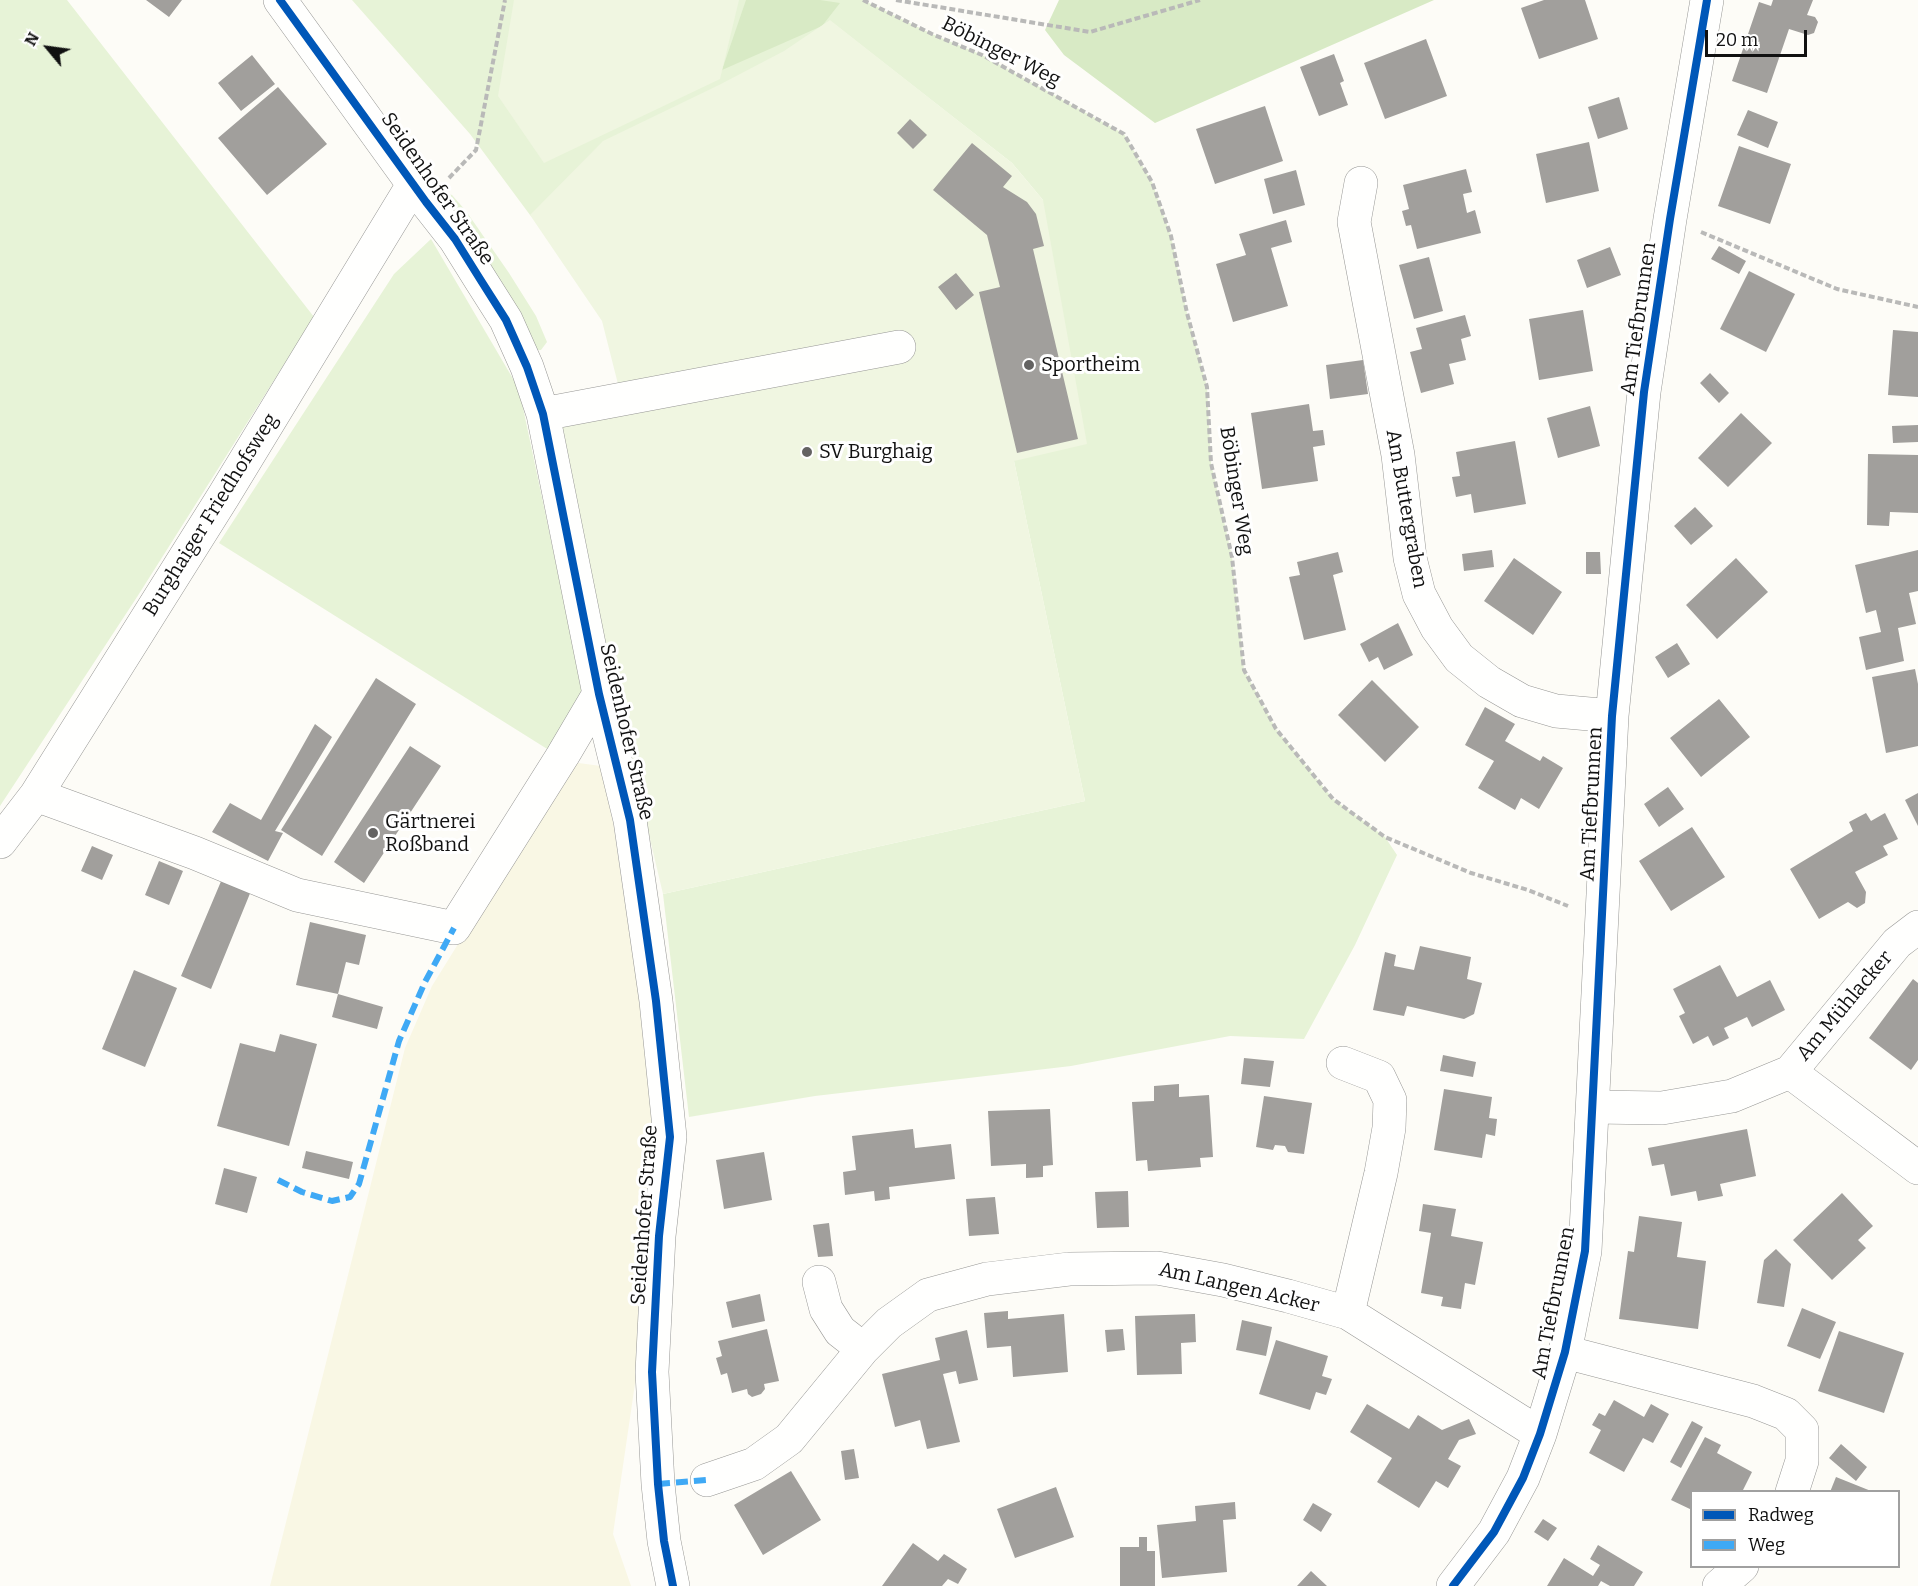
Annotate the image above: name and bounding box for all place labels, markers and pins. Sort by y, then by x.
place label: Sportheim [1041,353,1140,377]
marker: Sportheim [1022,358,1036,372]
place label: SV Burghaig [819,440,933,464]
marker: SV Burghaig [800,445,814,459]
place label: Gärtnerei Roßband [385,810,475,857]
marker: Gärtnerei Roßband [366,826,380,840]

